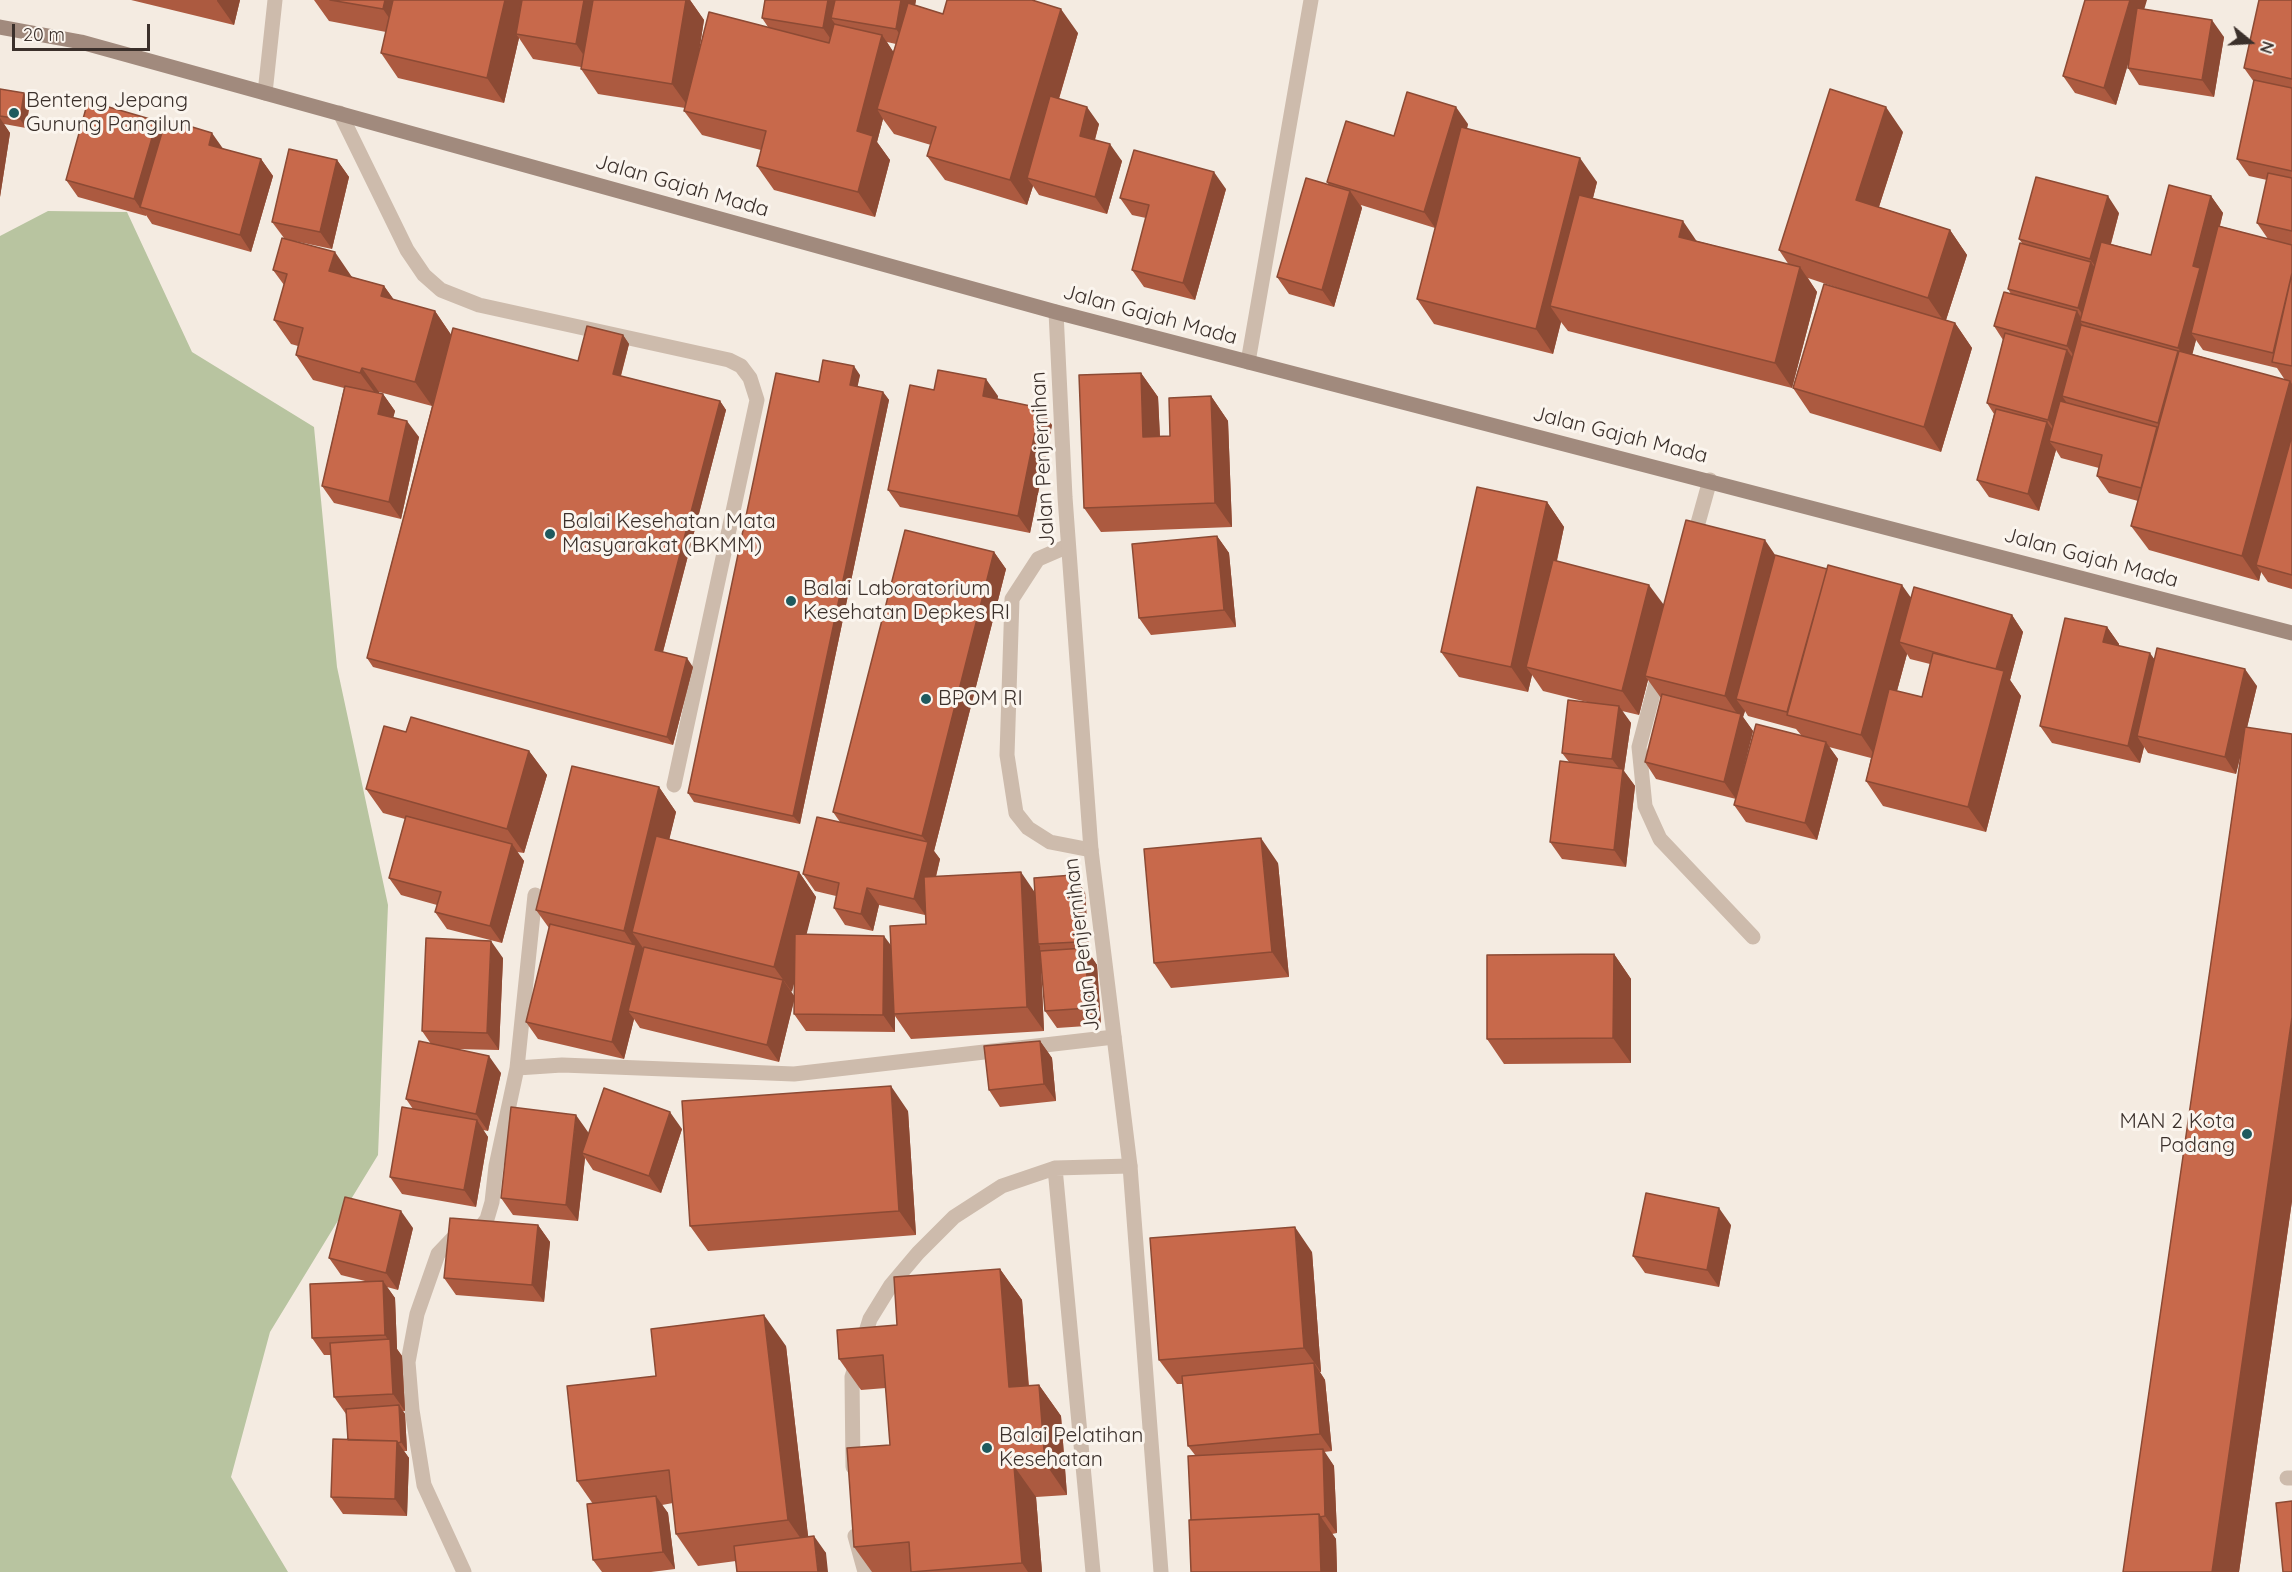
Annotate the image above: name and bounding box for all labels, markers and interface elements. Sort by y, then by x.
scale bar [15,12,153,50]
north arrow [2220,12,2280,72]
text: 20 m [23,23,65,46]
text: N [2256,39,2278,56]
place label: Benteng Jepang Gunung Pangilun [26,88,191,138]
marker: Benteng Jepang Gunung Pangilun [7,106,21,120]
street label: Jalan Gajah Mada [592,149,772,223]
street label: Jalan Gajah Mada [1060,280,1240,350]
street label: Jalan Penjernihan [1026,371,1060,547]
street label: Jalan Gajah Mada [1530,401,1710,469]
place label: Balai Kesehatan Mata Masyarakat (BKMM) [562,509,776,559]
street label: Jalan Gajah Mada [2001,523,2181,593]
marker: Balai Kesehatan Mata Masyarakat (BKMM) [543,527,557,541]
place label: Balai Laboratorium Kesehatan Depkes RI [803,576,1010,626]
marker: Balai Laboratorium Kesehatan Depkes RI [784,594,798,608]
place label: BPOM RI [938,686,1023,712]
marker: BPOM RI [919,692,933,706]
street label: Jalan Penjernihan [1059,856,1105,1034]
place label: MAN 2 Kota Padang [2119,1109,2235,1159]
marker: MAN 2 Kota Padang [2240,1127,2254,1141]
place label: Balai Pelatihan Kesehatan [999,1423,1143,1473]
marker: Balai Pelatihan Kesehatan [980,1441,994,1455]

